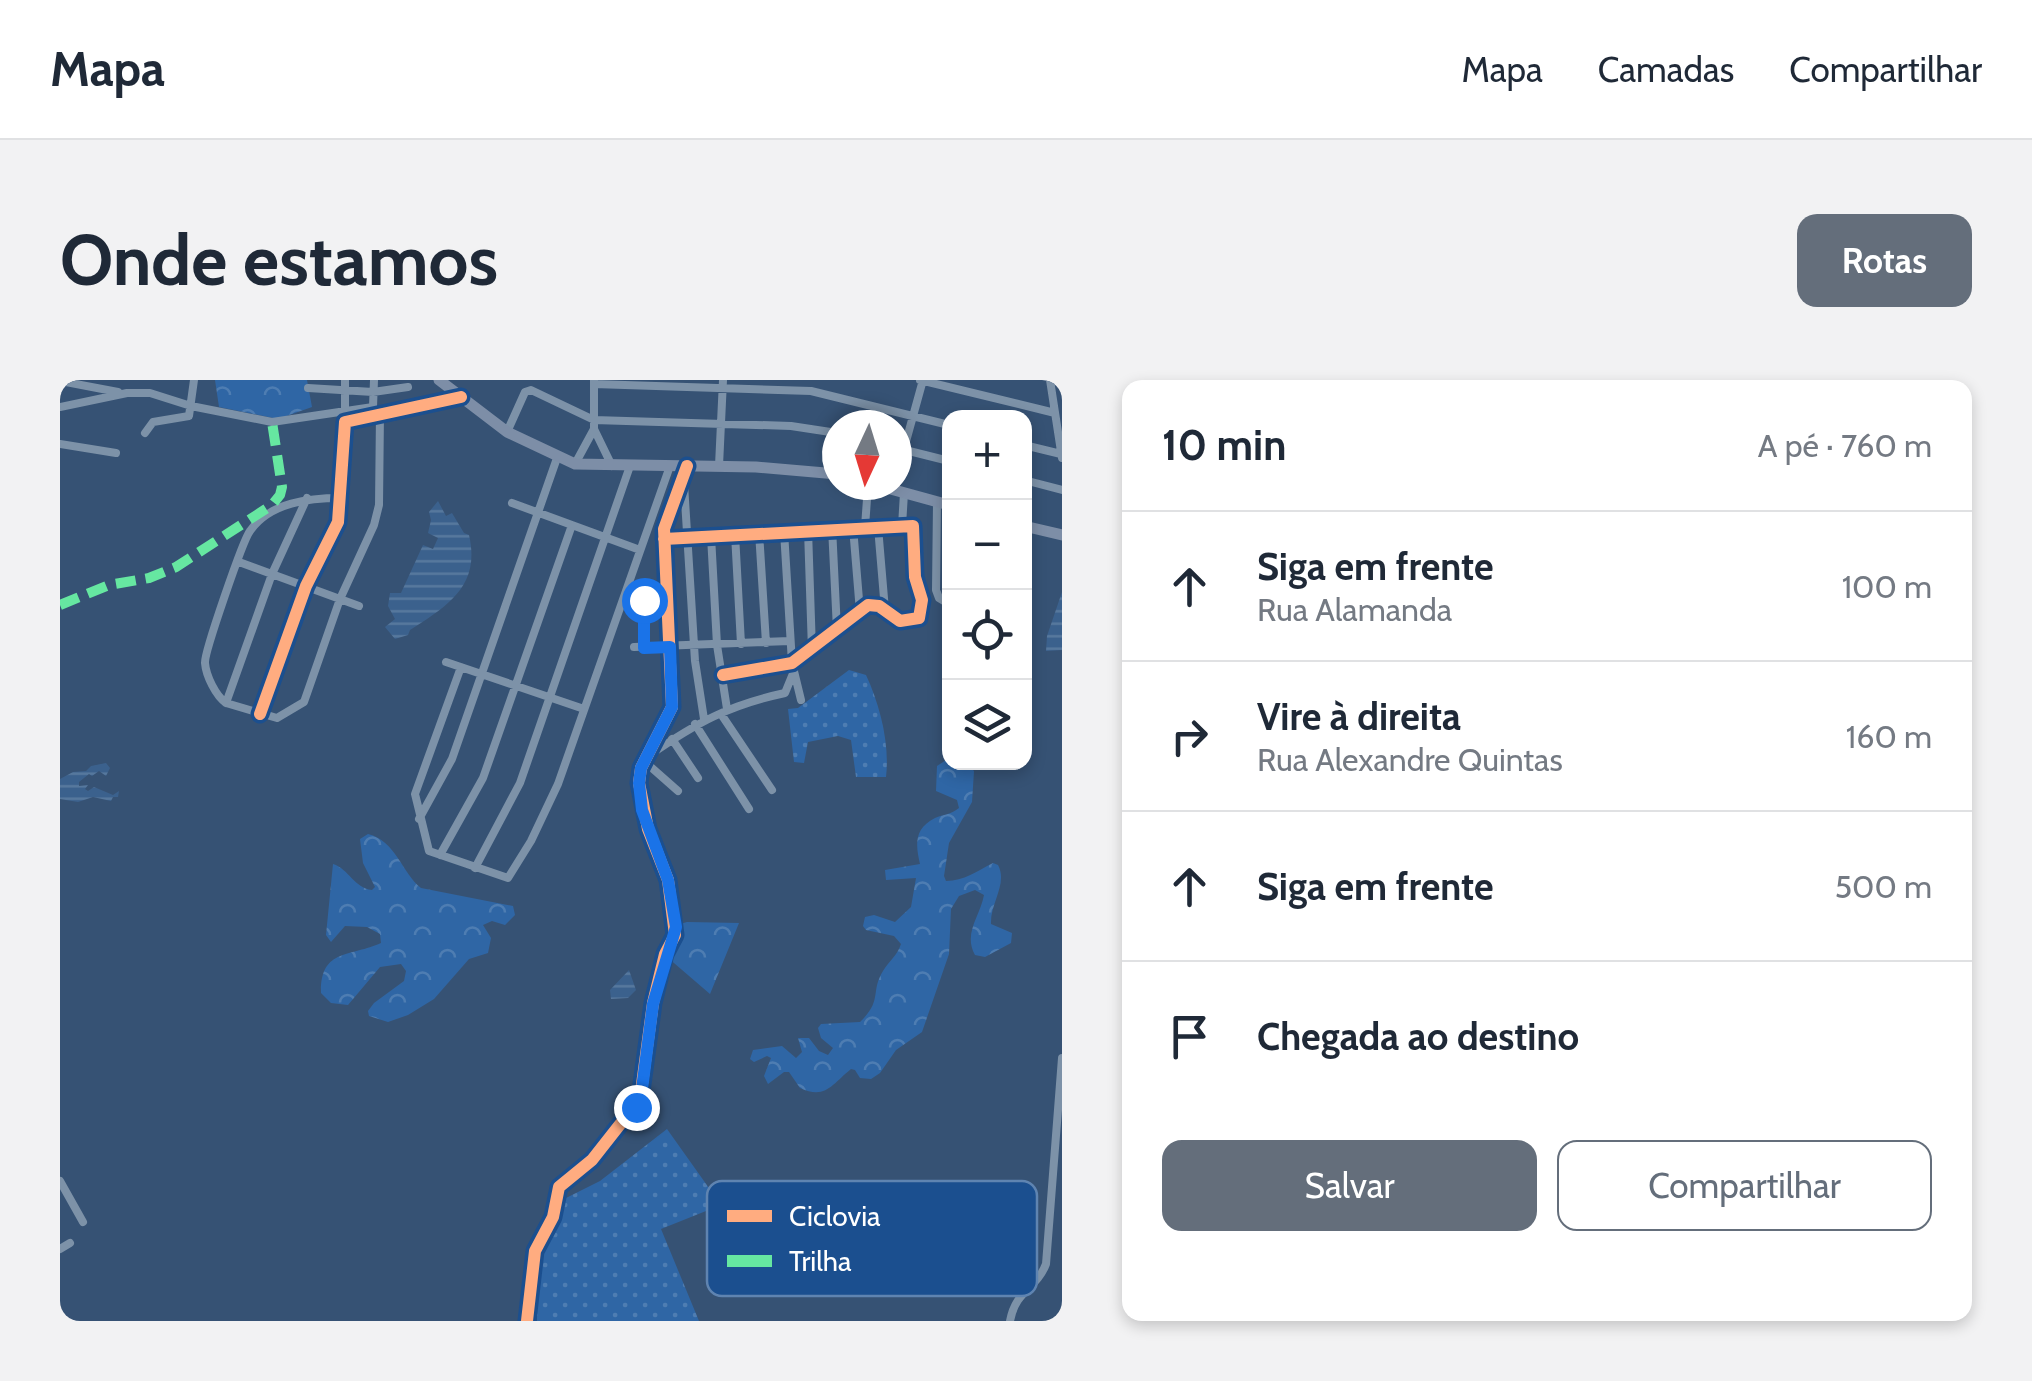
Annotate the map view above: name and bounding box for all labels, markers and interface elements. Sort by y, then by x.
text: Mapa [50,40,165,98]
text: Mapa [1461,48,1543,91]
text: Camadas [1598,48,1734,91]
text: Compartilhar [1789,48,1982,91]
button: Rotas [1797,214,1972,307]
text: Onde estamos [60,217,498,303]
north arrow [822,410,912,500]
map controls [942,410,1032,770]
button: + [942,410,1032,500]
text: 10 min [1162,419,1286,471]
text: A pé · 760 m [1758,426,1932,465]
button: − [942,500,1032,590]
text: Siga em frente [1257,543,1494,590]
icon: ahead [1162,559,1217,614]
text: 100 m [1842,567,1932,606]
route start [622,578,668,624]
button: locate [942,590,1032,680]
text: Rua Alamanda [1257,590,1452,629]
button: layers [942,680,1032,770]
text: Vire à direita [1257,693,1461,740]
icon: right [1162,709,1217,764]
text: 160 m [1846,717,1932,756]
text: Rua Alexandre Quintas [1257,740,1563,779]
icon: ahead [1162,859,1217,914]
text: Siga em frente [1257,863,1494,910]
text: 500 m [1835,867,1932,906]
icon: arrive [1162,1009,1217,1064]
text: Chegada ao destino [1257,1013,1579,1060]
route end [614,1085,660,1131]
button: Salvar [1162,1140,1537,1231]
button: Compartilhar [1557,1140,1932,1231]
legend [707,1181,1037,1296]
text: Ciclovia [789,1199,881,1233]
text: Trilha [789,1244,852,1278]

